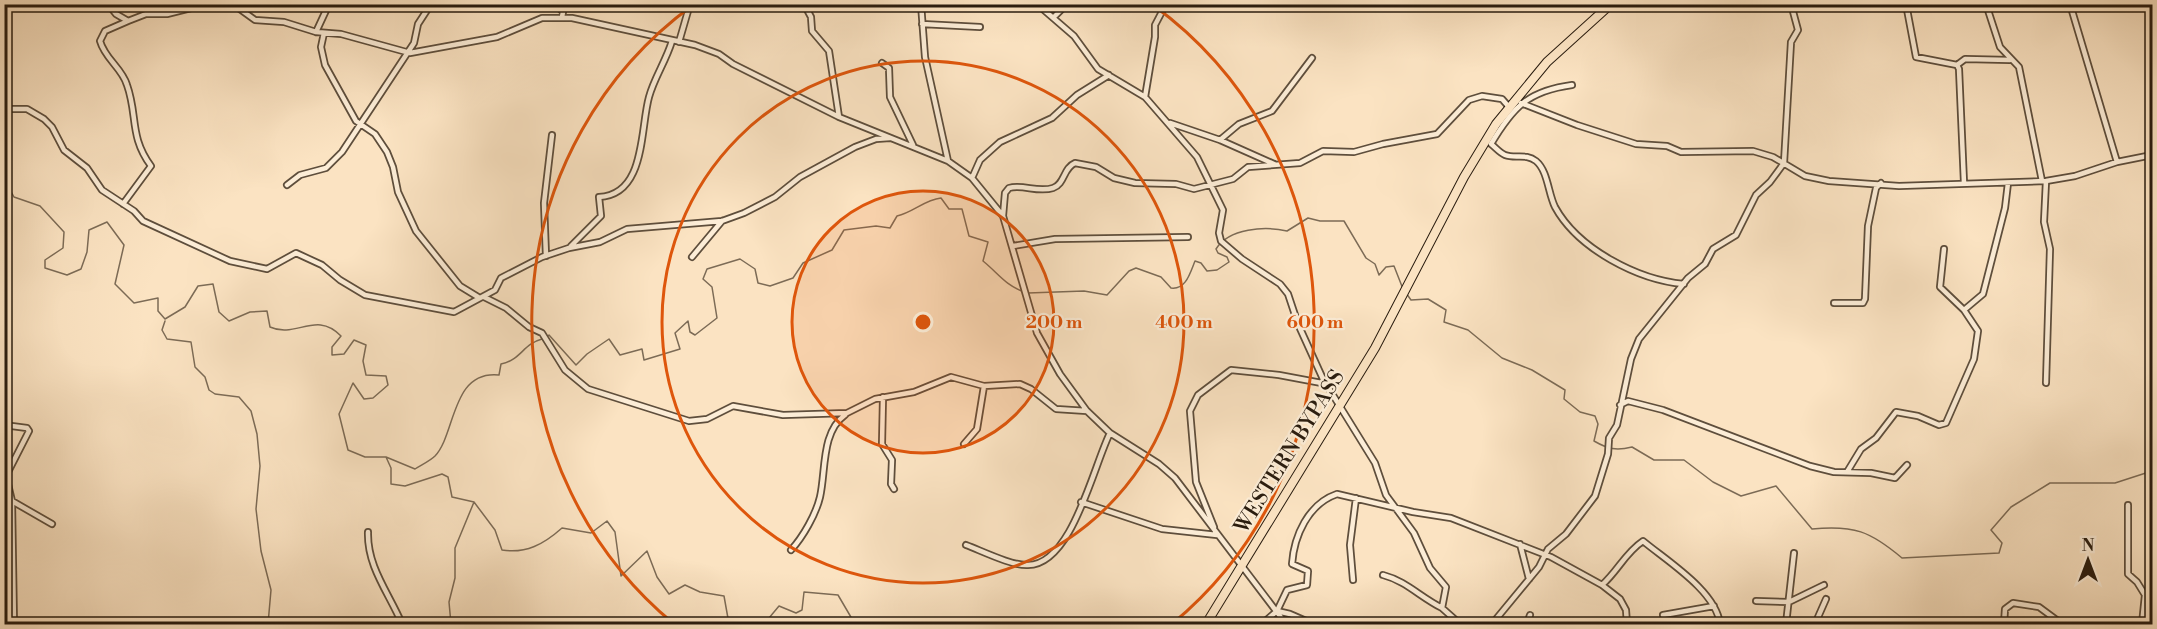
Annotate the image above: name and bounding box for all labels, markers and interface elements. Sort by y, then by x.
text: 200 m [1026,311,1083,334]
text: 400 m [1155,311,1213,334]
text: 600 m [1287,311,1344,334]
centre of rings [913,312,933,332]
street label: WESTERN BYPASS [1229,365,1351,539]
north arrow [2058,530,2118,590]
text: N [2082,536,2095,556]

